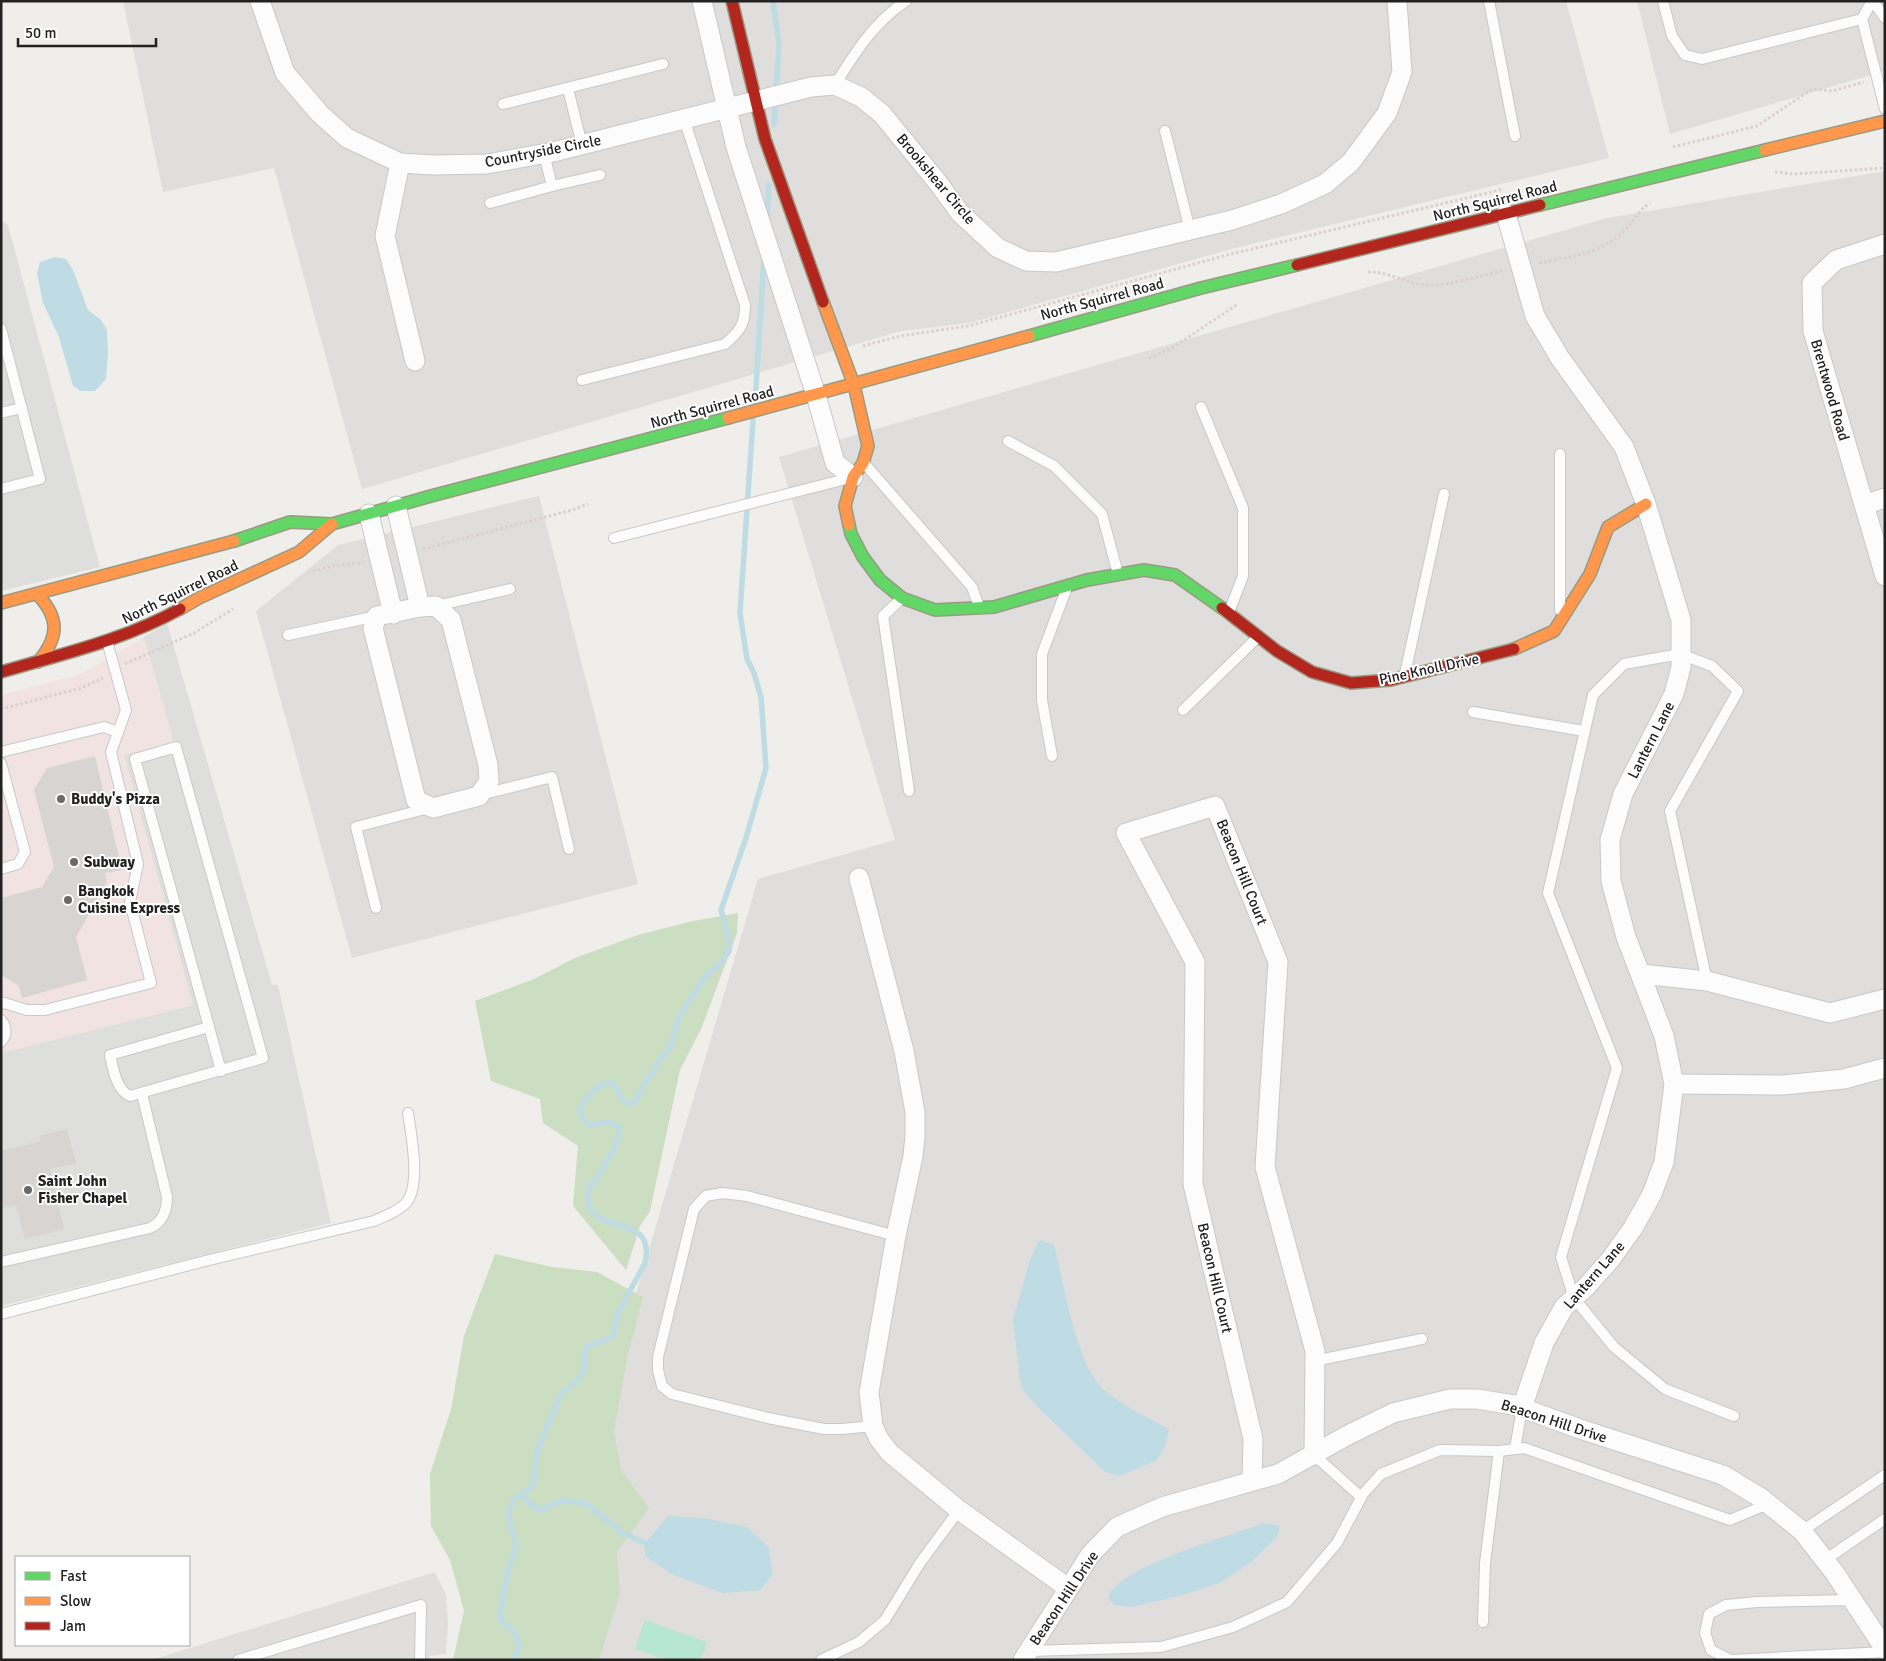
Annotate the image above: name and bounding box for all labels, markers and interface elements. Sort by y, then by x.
scale bar [18,15,155,47]
text: 50 m [25,24,56,42]
street label: Brookshear Circle [893,130,979,228]
street label: Countryside Circle [483,131,603,171]
street label: North Squirrel Road [1431,177,1559,225]
street label: North Squirrel Road [1038,274,1166,324]
street label: Brentwood Road [1807,337,1853,443]
street label: North Squirrel Road [648,382,776,432]
street label: North Squirrel Road [119,556,241,628]
street label: Pine Knoll Drive [1377,650,1481,688]
street label: Lantern Lane [1624,698,1678,782]
place label: Buddy's Pizza [71,790,160,808]
marker: Buddy's Pizza [55,793,67,805]
street label: Beacon Hill Court [1213,816,1271,928]
place label: Subway [84,853,135,871]
marker: Subway [68,856,80,868]
place label: Bangkok Cuisine Express [78,882,181,917]
marker: Bangkok Cuisine Express [62,894,74,906]
place label: Saint John Fisher Chapel [38,1172,127,1207]
marker: Saint John Fisher Chapel [22,1184,34,1196]
street label: Beacon Hill Court [1194,1221,1236,1335]
street label: Lantern Lane [1560,1237,1628,1313]
street label: Beacon Hill Drive [1499,1395,1609,1447]
street label: Beacon Hill Drive [1026,1547,1102,1649]
legend [15,1556,190,1646]
text: Fast [60,1567,87,1585]
text: Slow [60,1592,91,1610]
text: Jam [60,1617,86,1635]

